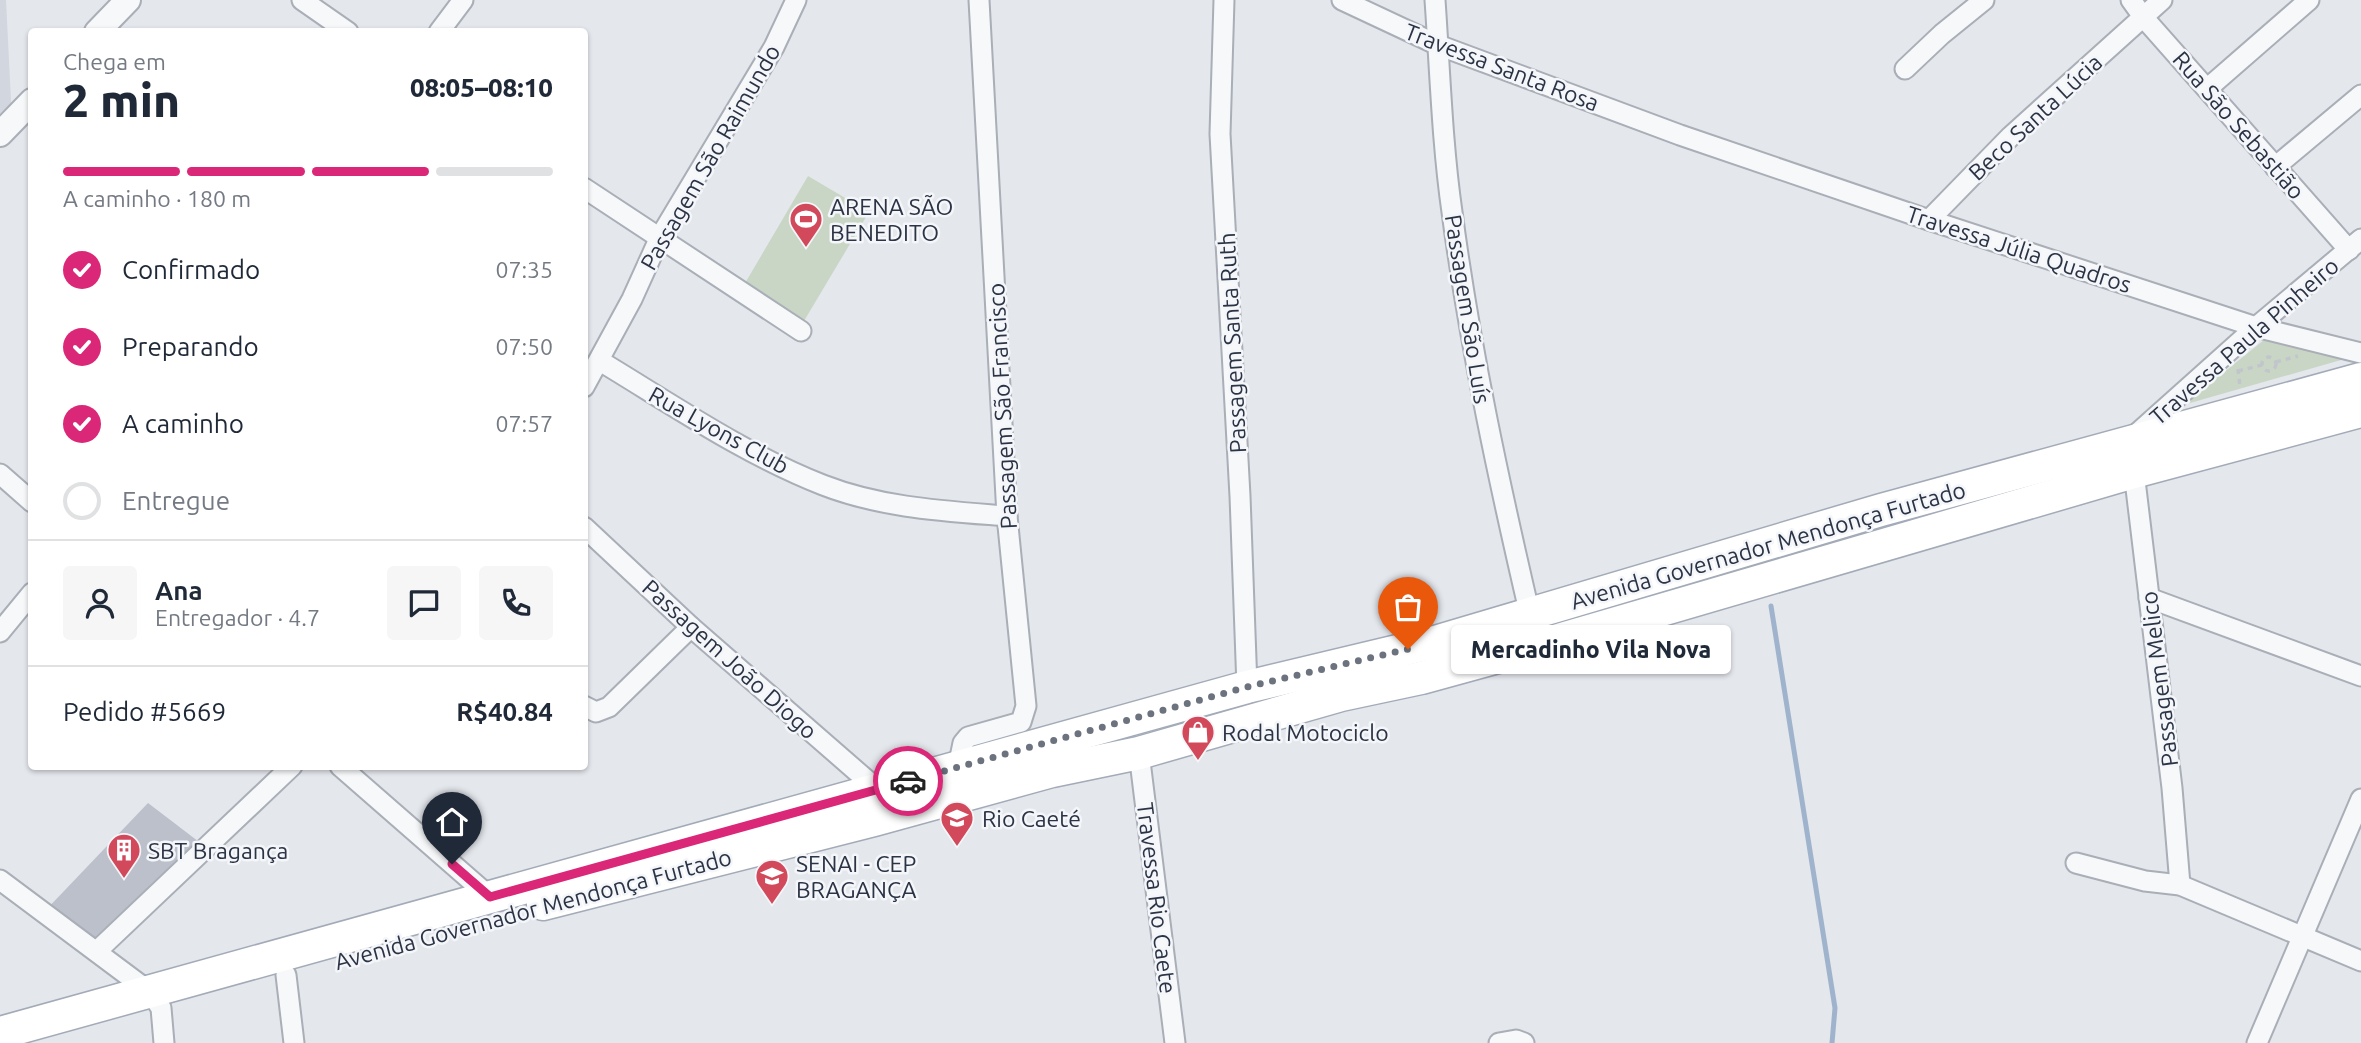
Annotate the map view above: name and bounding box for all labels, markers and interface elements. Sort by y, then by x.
street label: Travessa Santa Rosa [1401,18,1603,116]
street label: Passagem São Raimundo [635,40,785,274]
street label: Rua São Sebastião [2168,46,2310,204]
text: Chega em [63,49,166,74]
street label: Beco Santa Lúcia [1963,49,2107,185]
text: 08:05–08:10 [410,73,553,102]
text: 2 min [63,74,180,126]
text: A caminho · 180 m [63,186,251,211]
place label: ARENA SÃO BENEDITO [830,194,953,245]
sports icon: ARENA SÃO BENEDITO [787,200,825,249]
street label: Travessa Júlia Quadros [1903,201,2135,297]
street label: Passagem São Luís [1441,213,1495,405]
street label: Passagem Santa Ruth [1214,232,1250,454]
icon: check [63,251,101,289]
street label: Travessa Paula Pinheiro [2145,252,2343,430]
text: Confirmado [122,255,260,284]
text: 07:35 [495,257,553,282]
street label: Passagem São Francisco [983,282,1021,530]
icon: check [63,328,101,366]
text: Preparando [122,332,259,361]
text: 07:50 [495,334,553,359]
street label: Rua Lyons Club [645,381,793,479]
icon: check [63,405,101,443]
text: A caminho [122,409,244,438]
text: 07:57 [495,411,553,436]
street label: Avenida Governador Mendonça Furtado [1568,477,1968,613]
text: Entregue [122,486,230,515]
button: person [63,566,137,640]
button: chat [387,566,461,640]
button: phone [479,566,553,640]
street label: Passagem João Diogo [638,574,822,744]
text: Ana [155,576,203,605]
pin [1378,577,1438,649]
icon: bag [1389,588,1427,626]
street label: Passagem Melico [2136,590,2182,768]
text: Entregador · 4.7 [155,605,320,630]
callout: Mercadinho Vila Nova [1450,624,1730,674]
text: Mercadinho Vila Nova [1471,637,1711,662]
text: Pedido #5669 [63,697,226,726]
text: R$40.84 [456,697,553,726]
shop icon: Rodal Motociclo [1179,713,1217,762]
place label: Rodal Motociclo [1222,720,1389,745]
courier [873,746,943,816]
icon: car [889,762,927,800]
pin [422,792,482,864]
school or university icon: Rio Caeté [938,799,976,848]
street label: Travessa Rio Caete [1133,801,1181,995]
icon: home [433,803,471,841]
place label: Rio Caeté [982,806,1081,831]
building icon: SBT Bragança [105,831,143,880]
place label: SBT Bragança [148,838,288,863]
street label: Avenida Governador Mendonça Furtado [332,844,734,974]
place label: SENAI - CEP BRAGANÇA [796,851,917,902]
school or university icon: SENAI - CEP BRAGANÇA [753,857,791,906]

